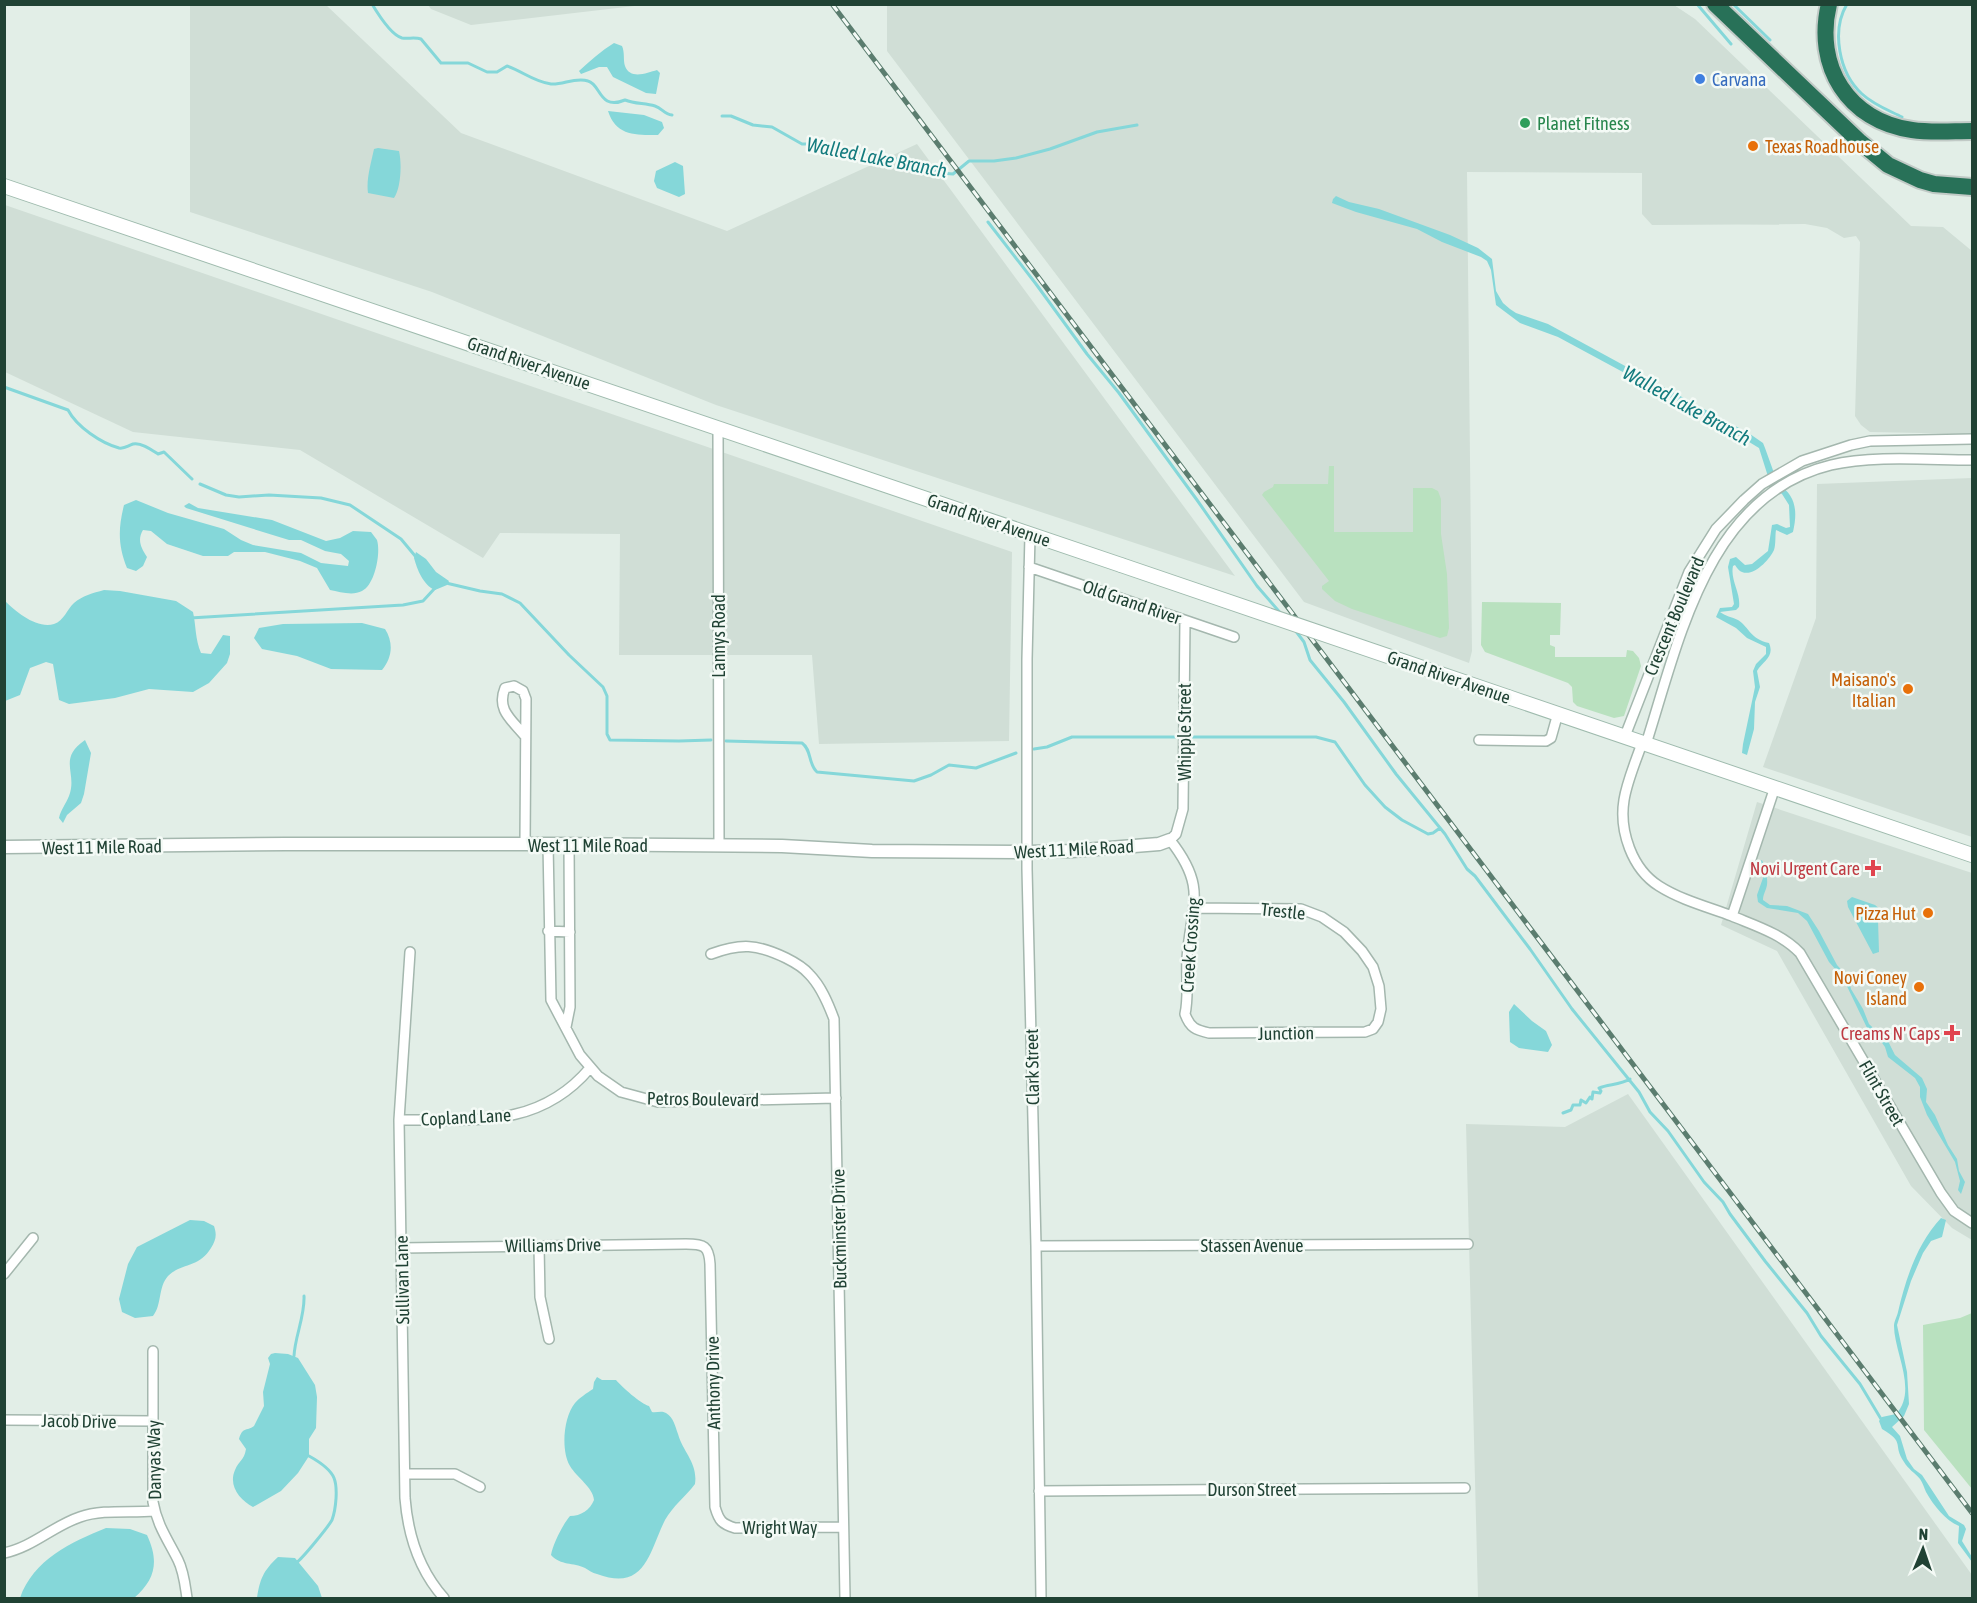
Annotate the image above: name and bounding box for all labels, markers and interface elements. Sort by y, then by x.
place label: Carvana [1712,69,1767,90]
marker: Carvana [1693,72,1707,86]
place label: Planet Fitness [1537,113,1630,134]
marker: Planet Fitness [1518,116,1532,130]
water label: Walled Lake Branch [805,132,949,182]
place label: Texas Roadhouse [1765,136,1879,157]
marker: Texas Roadhouse [1746,139,1760,153]
street label: Grand River Avenue [465,332,593,394]
water label: Walled Lake Branch [1619,360,1755,450]
street label: Grand River Avenue [925,489,1053,551]
street label: Crescent Boulevard [1640,554,1708,678]
street label: Old Grand River [1080,575,1185,629]
street label: Lannys Road [708,594,729,678]
street label: Grand River Avenue [1385,646,1513,708]
place label: Maisano's Italian [1831,669,1896,711]
marker: Maisano's Italian [1901,682,1915,696]
street label: Whipple Street [1174,683,1195,781]
street label: West 11 Mile Road [42,835,162,859]
street label: West 11 Mile Road [528,835,648,856]
street label: West 11 Mile Road [1014,835,1134,863]
place label: Novi Urgent Care [1750,858,1860,879]
marker: Novi Urgent Care [1864,859,1882,877]
street label: Creek Crossing [1176,897,1204,993]
street label: Trestle [1260,898,1306,924]
place label: Pizza Hut [1855,903,1916,924]
marker: Pizza Hut [1921,906,1935,920]
place label: Novi Coney Island [1833,967,1907,1009]
marker: Novi Coney Island [1912,980,1926,994]
street label: Junction [1258,1022,1314,1044]
place label: Creams N' Caps [1841,1023,1940,1044]
marker: Creams N' Caps [1945,1026,1959,1040]
street label: Clark Street [1021,1029,1043,1105]
street label: Flint Street [1855,1057,1909,1129]
street label: Petros Boulevard [647,1088,759,1110]
street label: Copland Lane [420,1104,512,1130]
street label: Buckminster Drive [827,1169,851,1289]
street label: Williams Drive [505,1234,601,1256]
street label: Sullivan Lane [391,1235,413,1325]
street label: Stassen Avenue [1200,1235,1304,1256]
street label: Anthony Drive [702,1336,724,1430]
street label: Jacob Drive [41,1410,117,1432]
street label: Danyas Way [143,1420,165,1500]
street label: Durson Street [1207,1479,1297,1500]
street label: Wright Way [743,1517,817,1538]
north arrow [1893,1519,1953,1579]
text: N [1918,1525,1929,1543]

